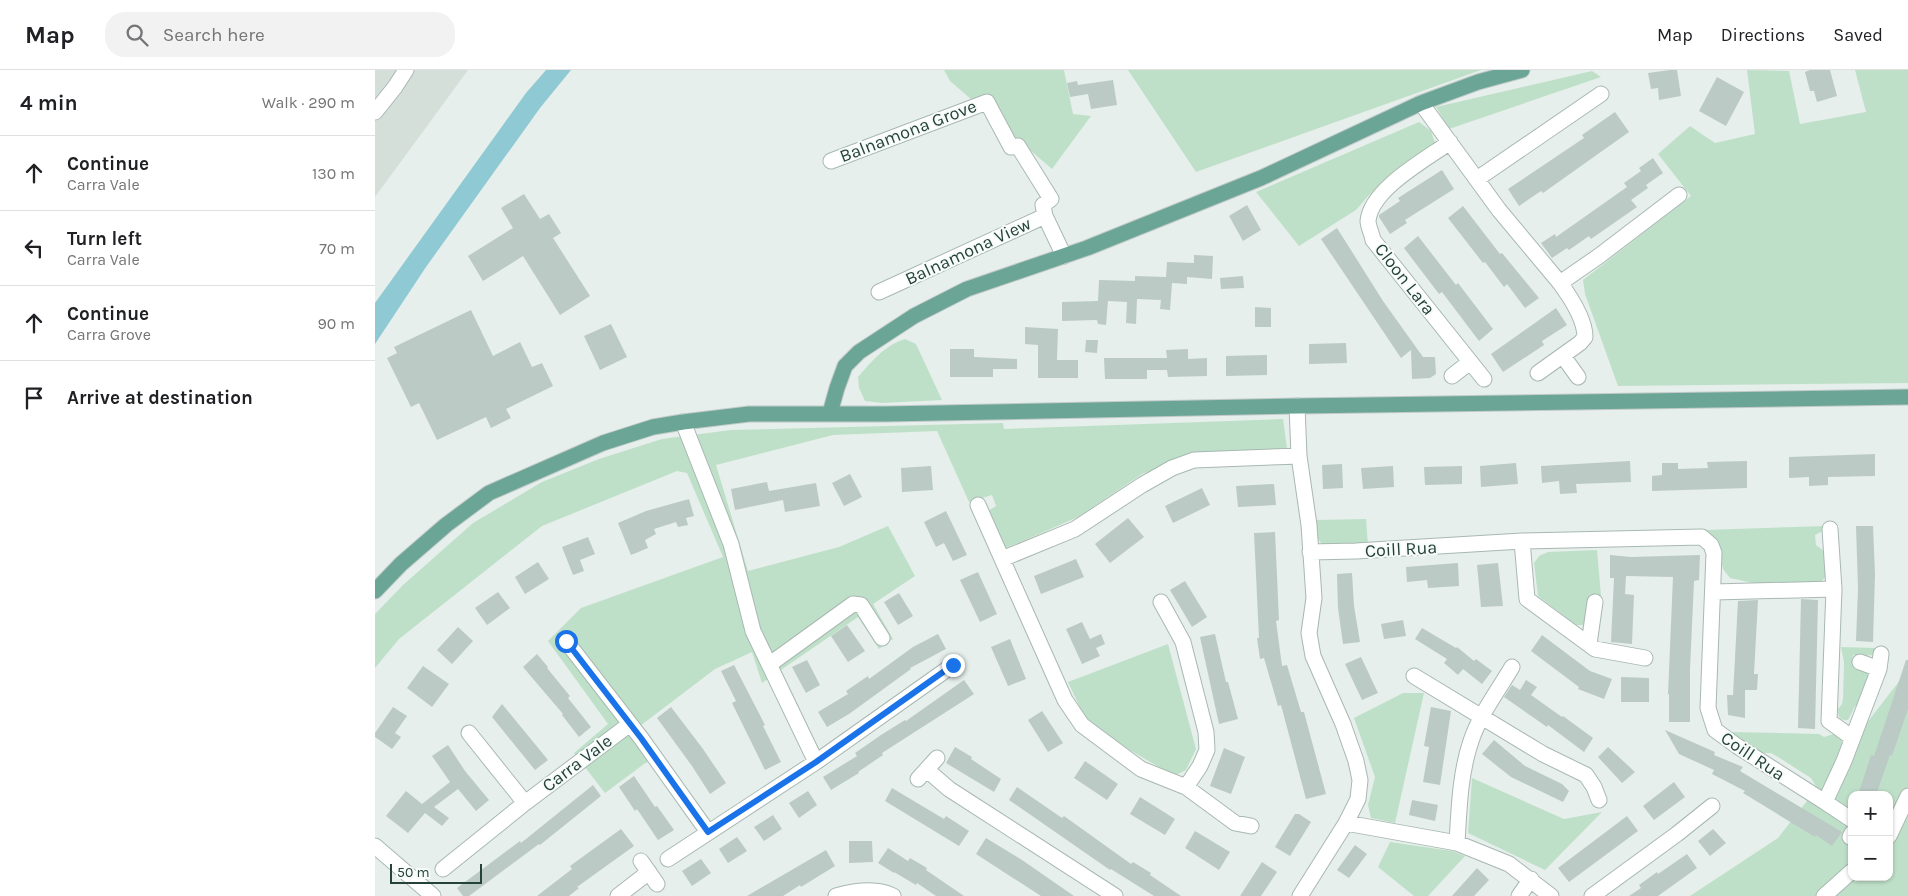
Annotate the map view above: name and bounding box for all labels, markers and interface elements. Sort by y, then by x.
search box [105,12,455,57]
text: Map [25,21,75,49]
icon: search [123,21,151,49]
text: Search here [163,24,265,46]
text: Map [1657,24,1693,46]
text: Directions [1721,24,1805,46]
text: Saved [1833,24,1883,46]
text: 4 min [20,91,78,115]
text: Walk · 290 m [262,93,355,112]
street label: Balnamona Grove [836,95,980,167]
text: Continue [67,153,149,175]
icon: ahead [20,159,48,187]
text: 130 m [312,164,355,183]
text: Carra Vale [67,175,140,194]
street label: Balnamona View [902,212,1034,290]
text: Turn left [67,228,142,250]
icon: left [20,234,48,262]
street label: Cloon Lara [1370,238,1440,320]
text: 70 m [319,239,355,258]
text: Carra Vale [67,250,140,269]
text: Continue [67,303,149,325]
icon: ahead [20,309,48,337]
text: 90 m [317,314,355,333]
text: Carra Grove [67,325,151,344]
icon: arrive [20,384,48,412]
text: Arrive at destination [67,387,253,409]
street label: Coill Rua [1364,536,1438,562]
route start [555,630,578,653]
route end [942,654,965,677]
street label: Coill Rua [1717,727,1789,785]
street label: Carra Vale [538,730,616,796]
map controls [1848,791,1893,881]
button: + [1848,791,1893,836]
button: − [1848,836,1893,881]
scale bar [390,861,483,884]
text: 50 m [397,864,430,881]

